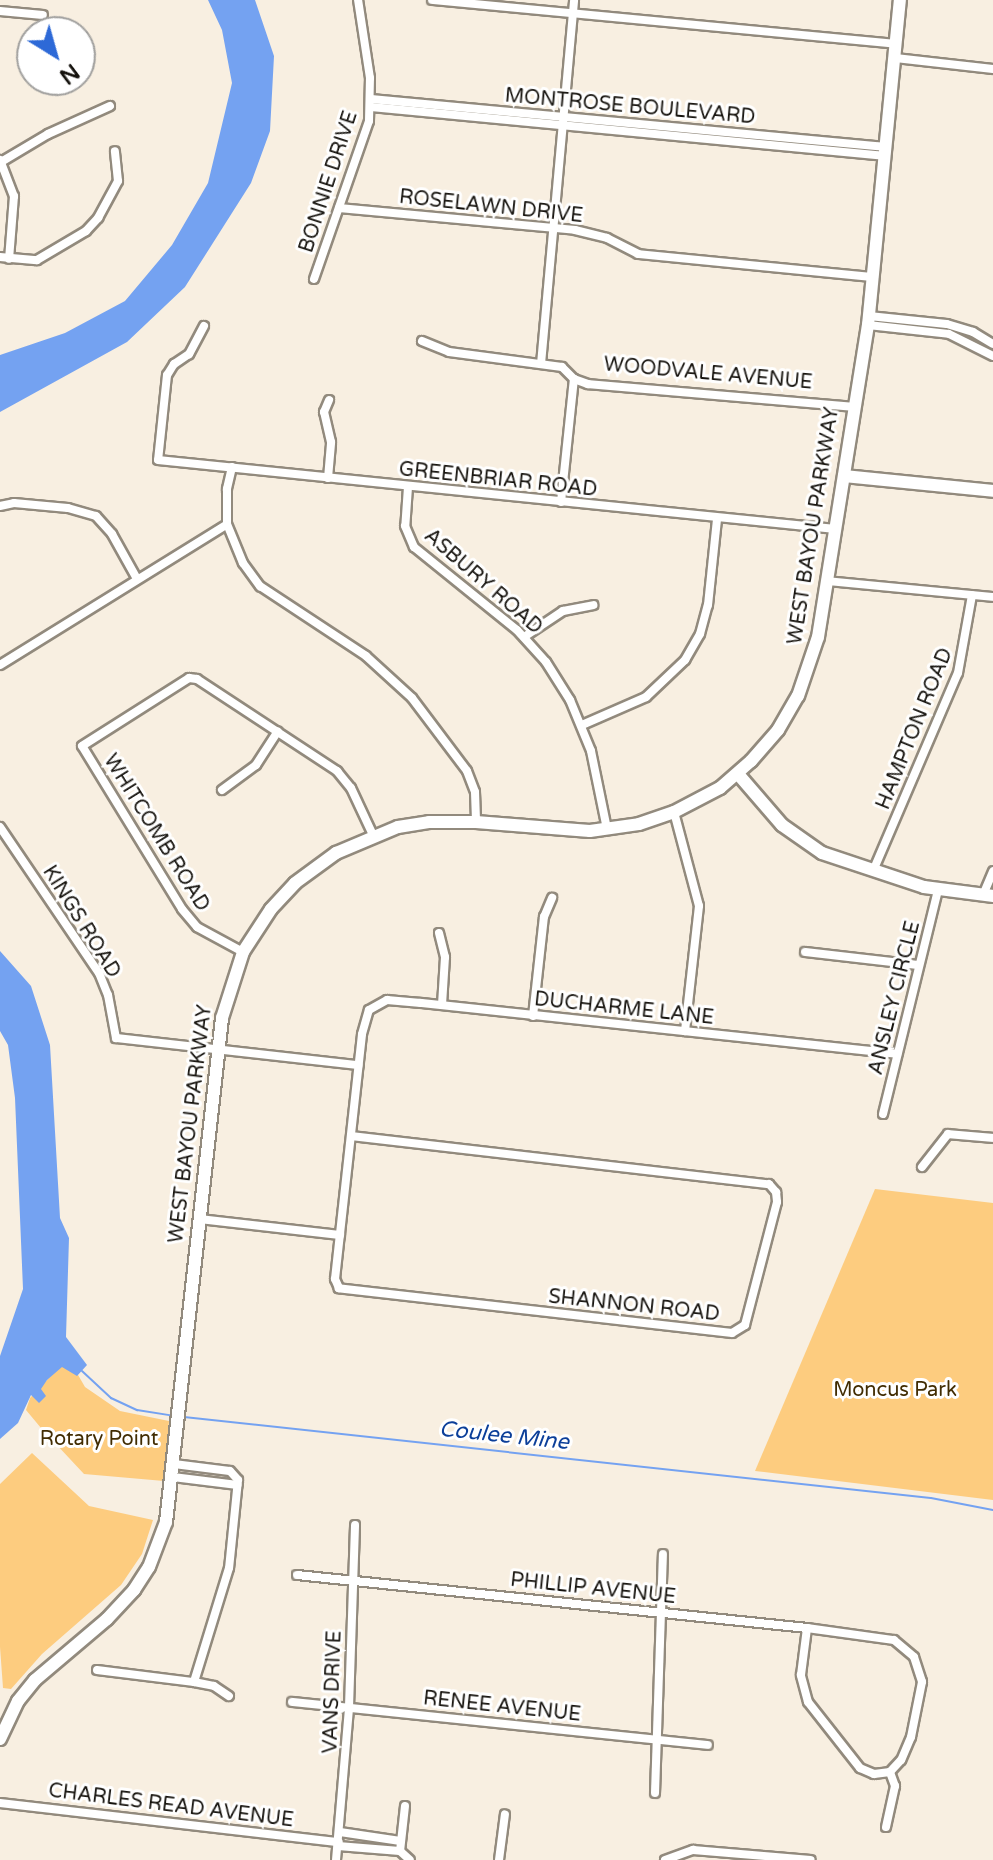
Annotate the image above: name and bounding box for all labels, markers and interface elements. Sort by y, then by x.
north arrow [16,16,96,96]
text: N [54,58,84,89]
street label: MONTROSE BOULEVARD [504,84,756,130]
street label: BONNIE DRIVE [295,108,363,256]
street label: ROSELAWN DRIVE [398,185,584,229]
street label: WOODVALE AVENUE [603,353,813,395]
street label: WEST BAYOU PARKWAY [783,406,845,646]
street label: GREENBRIAR ROAD [398,458,598,502]
street label: ASBURY ROAD [419,524,547,640]
street label: HAMPTON ROAD [872,645,958,813]
street label: WHITCOMB ROAD [98,750,214,916]
street label: KINGS ROAD [37,861,125,983]
street label: ANSLEY CIRCLE [864,919,926,1077]
street label: DUCHARME LANE [533,988,715,1030]
street label: WEST BAYOU PARKWAY [164,1003,218,1245]
street label: SHANNON ROAD [547,1285,721,1327]
park label: Moncus Park [833,1378,957,1402]
water label: Coulee Mine [438,1416,570,1456]
park label: Rotary Point [40,1427,158,1451]
street label: PHILLIP AVENUE [509,1568,677,1610]
street label: VANS DRIVE [319,1630,347,1754]
street label: RENEE AVENUE [422,1687,582,1727]
street label: CHARLES READ AVENUE [47,1779,295,1833]

